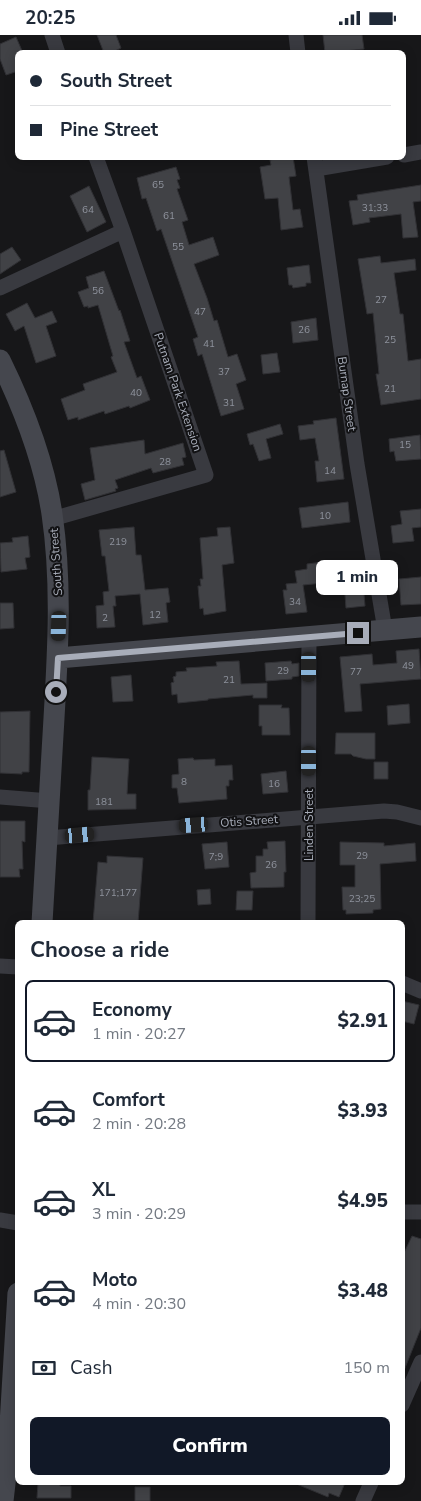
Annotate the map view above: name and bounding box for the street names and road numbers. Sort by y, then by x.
street label: Putnam Park Extension [150,330,206,454]
street label: Burnap Street [334,356,360,433]
street label: South Street [46,527,66,596]
street label: Linden Street [301,788,317,861]
street label: Otis Street [220,811,279,831]

